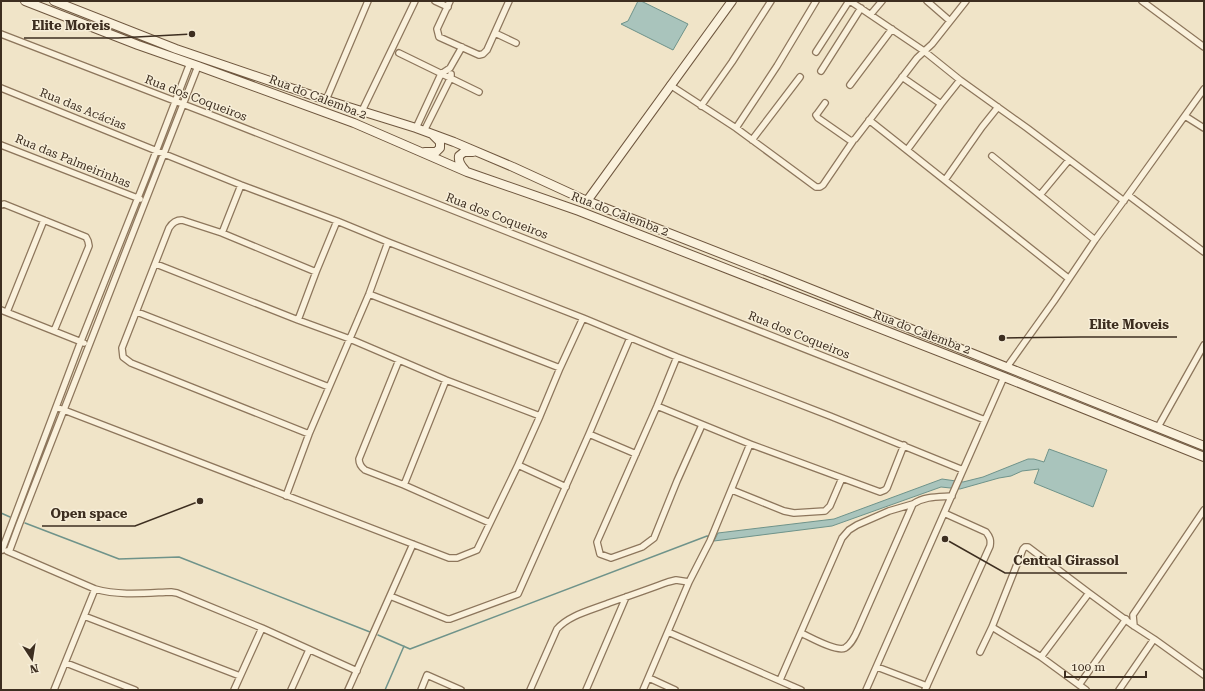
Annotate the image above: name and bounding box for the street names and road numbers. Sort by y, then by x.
street label: Rua dos Coqueiros [143,72,249,124]
street label: Rua do Calemba 2 [267,72,369,122]
street label: Rua das Acácias [38,85,129,133]
street label: Rua das Palmeirinhas [13,131,133,191]
street label: Rua do Calemba 2 [569,189,671,239]
street label: Rua dos Coqueiros [444,190,550,242]
street label: Rua do Calemba 2 [871,307,973,357]
street label: Rua dos Coqueiros [746,308,852,362]

